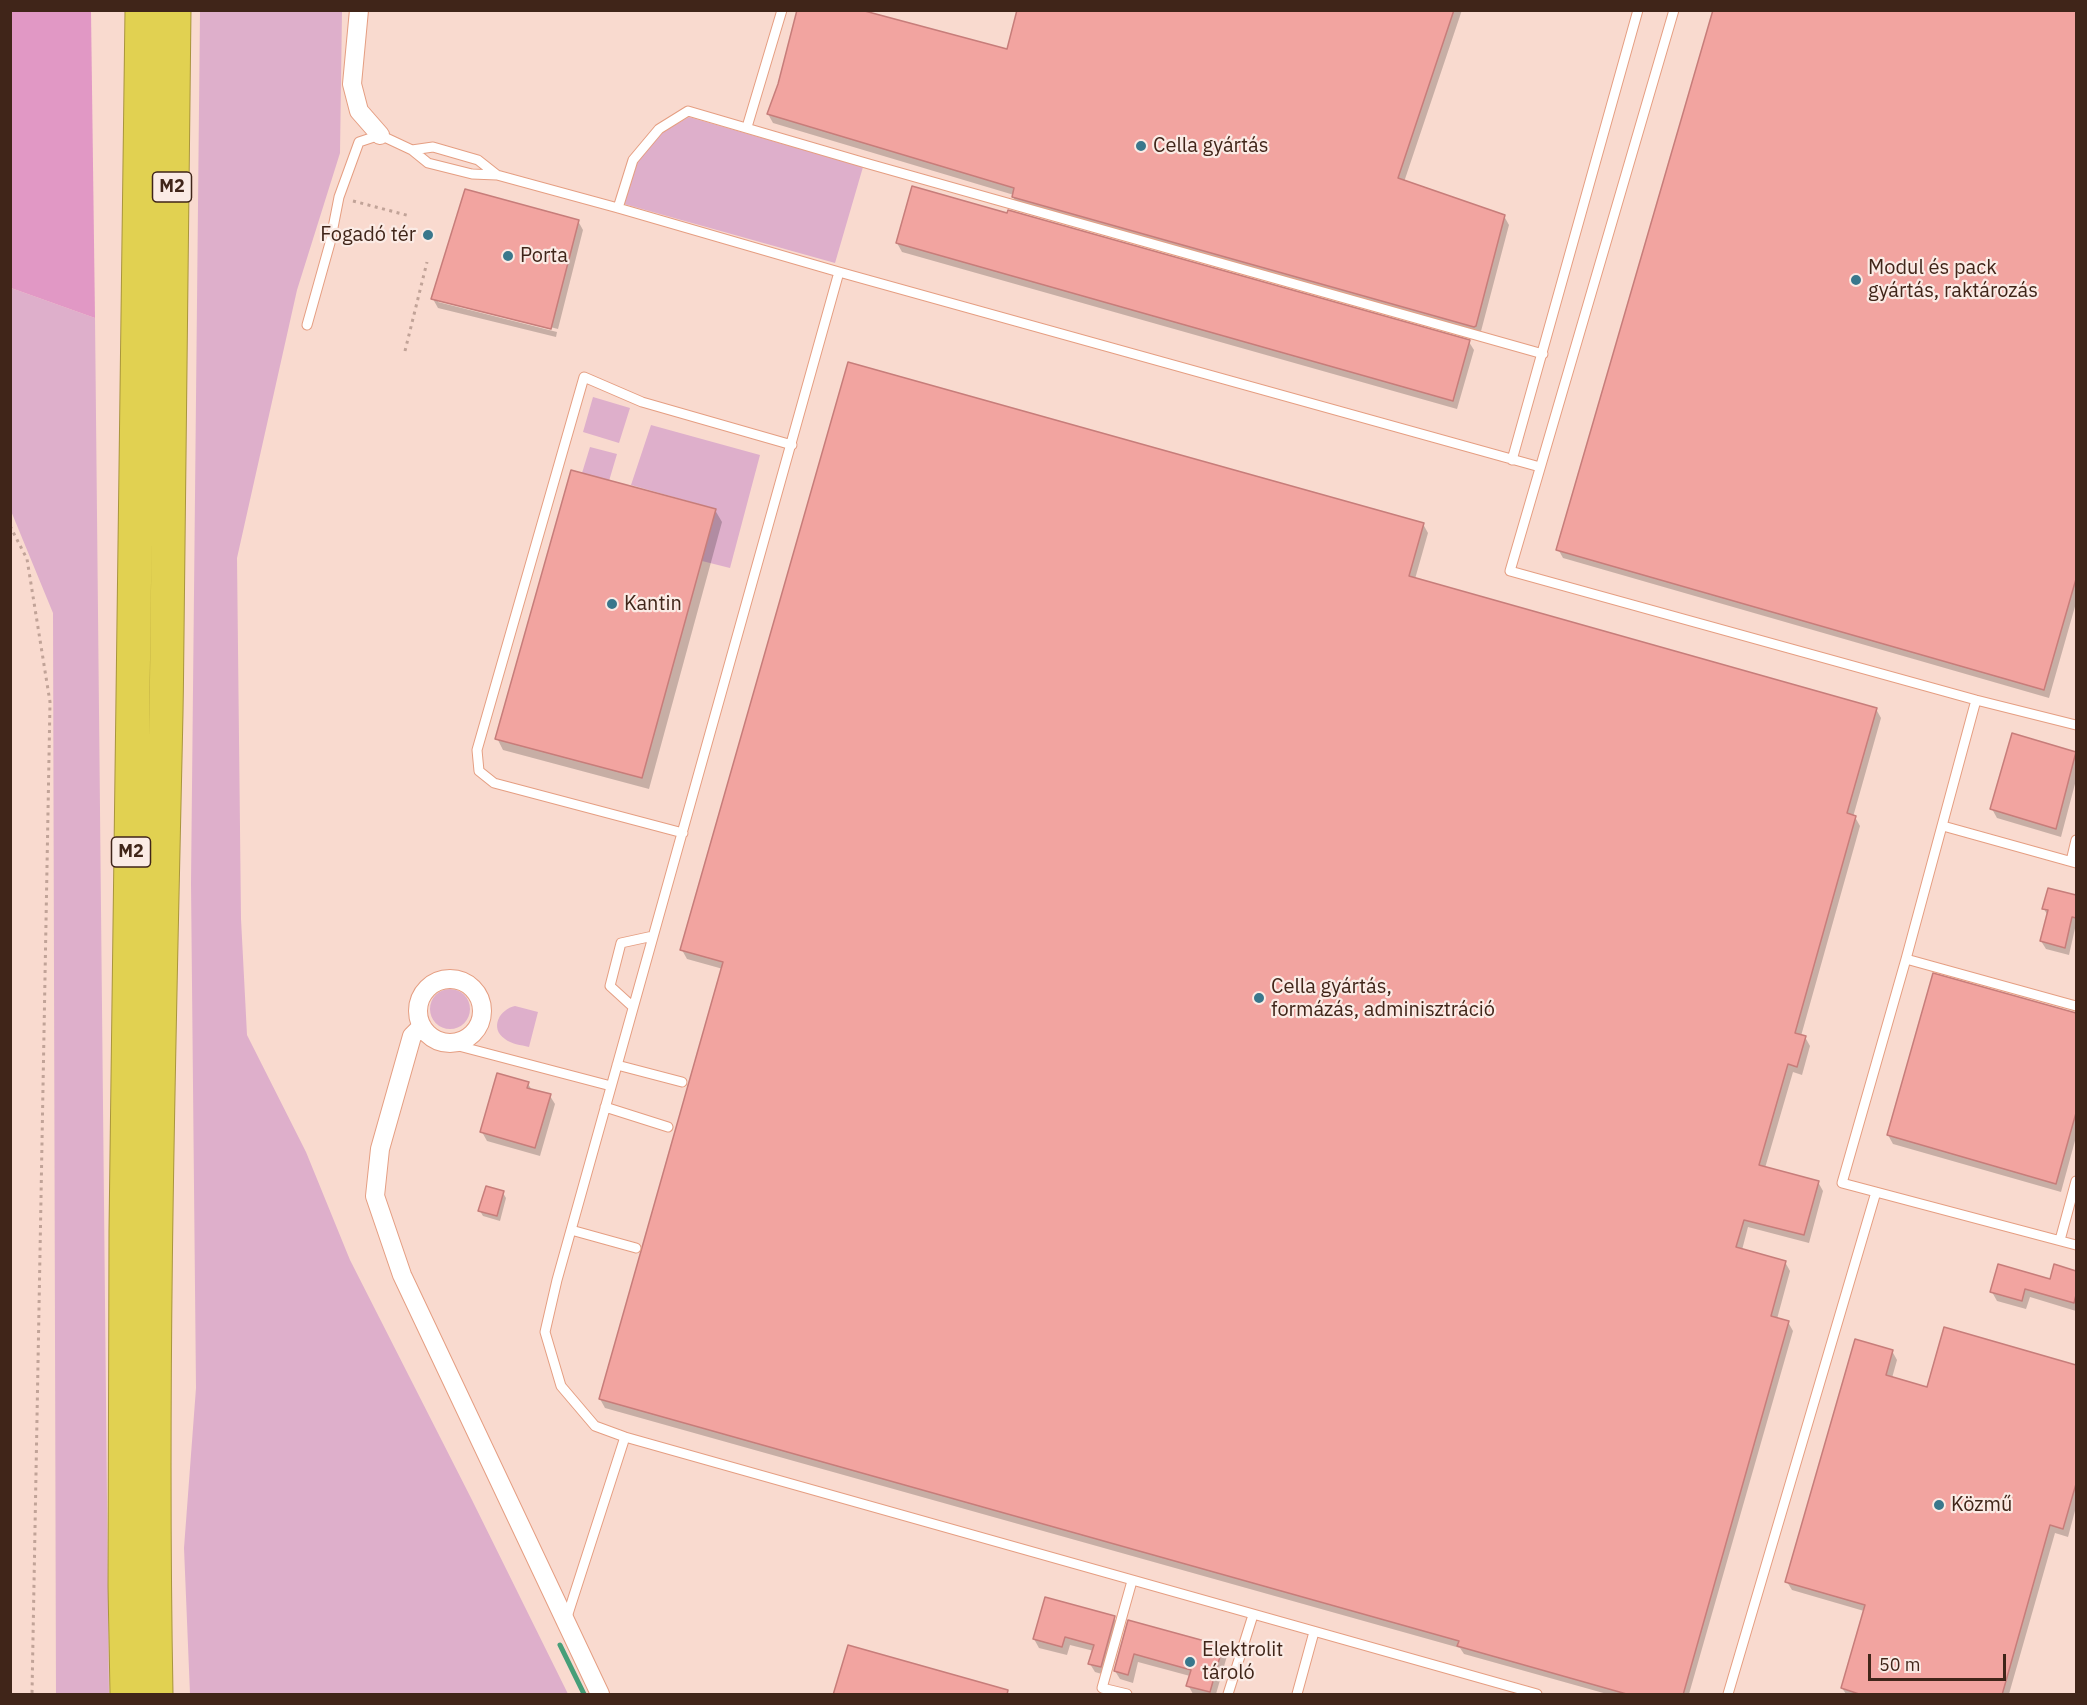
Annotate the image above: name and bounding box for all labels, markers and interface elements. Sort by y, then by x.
place label: Cella gyártás [1153,134,1268,158]
marker: Cella gyártás [1134,139,1148,153]
road number: M2 [152,172,192,202]
place label: Fogadó tér [320,223,416,247]
marker: Fogadó tér [421,228,435,242]
place label: Porta [520,244,568,268]
marker: Porta [501,249,515,263]
place label: Modul és pack gyártás, raktározás [1868,256,2038,303]
marker: Modul és pack gyártás, raktározás [1849,273,1863,287]
place label: Kantin [624,592,682,616]
marker: Kantin [605,597,619,611]
road number: M2 [112,837,150,867]
place label: Cella gyártás, formázás, adminisztráció [1271,975,1495,1022]
marker: Cella gyártás, formázás, adminisztráció [1252,991,1266,1005]
place label: Közmű [1951,1493,2012,1517]
marker: Közmű [1932,1498,1946,1512]
place label: Elektrolit tároló [1202,1638,1283,1685]
scale bar [1871,1642,2009,1680]
text: 50 m [1879,1653,1921,1676]
marker: Elektrolit tároló [1183,1655,1197,1669]

